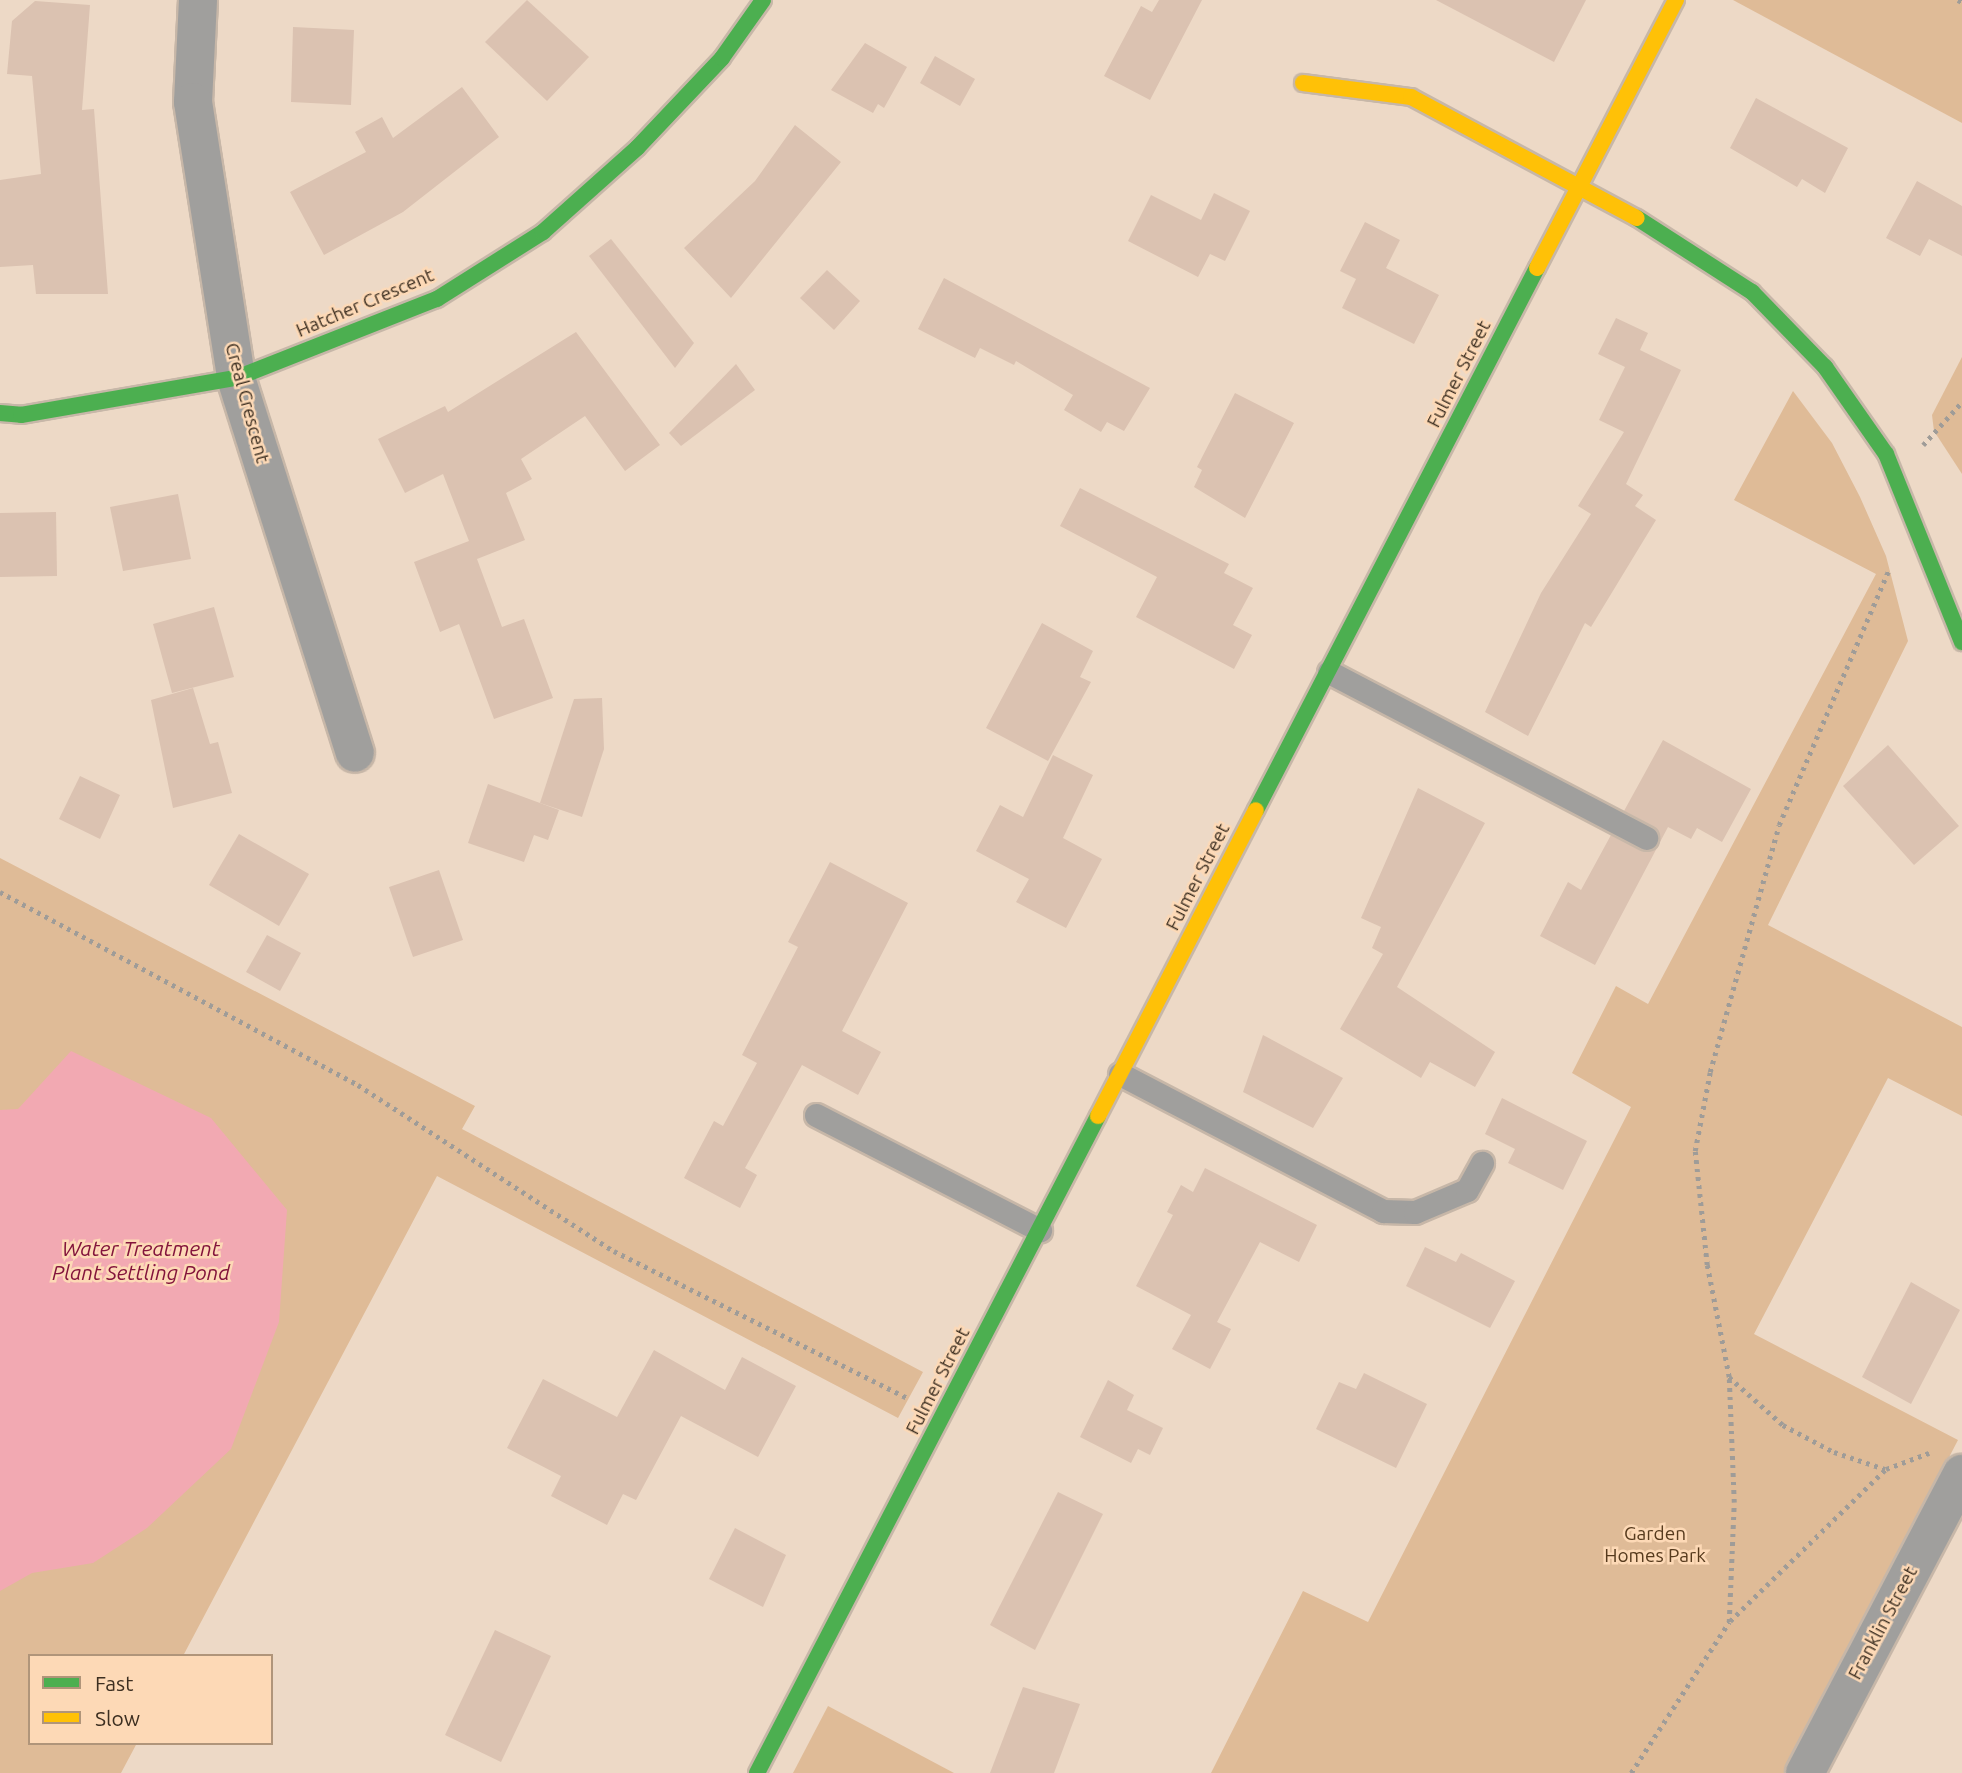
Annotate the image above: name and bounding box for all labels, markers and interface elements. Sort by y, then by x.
street label: Hatcher Crescent [293,264,437,342]
street label: Fulmer Street [1422,317,1496,431]
street label: Creal Crescent [220,340,274,466]
street label: Fulmer Street [1161,820,1235,934]
water label: Water Treatment Plant Settling Pond [52,1235,230,1285]
street label: Fulmer Street [901,1324,975,1438]
park label: Garden Homes Park [1604,1523,1706,1567]
street label: Franklin Street [1844,1563,1922,1683]
legend [28,1654,273,1745]
text: Fast [95,1671,133,1695]
text: Slow [95,1706,140,1730]

